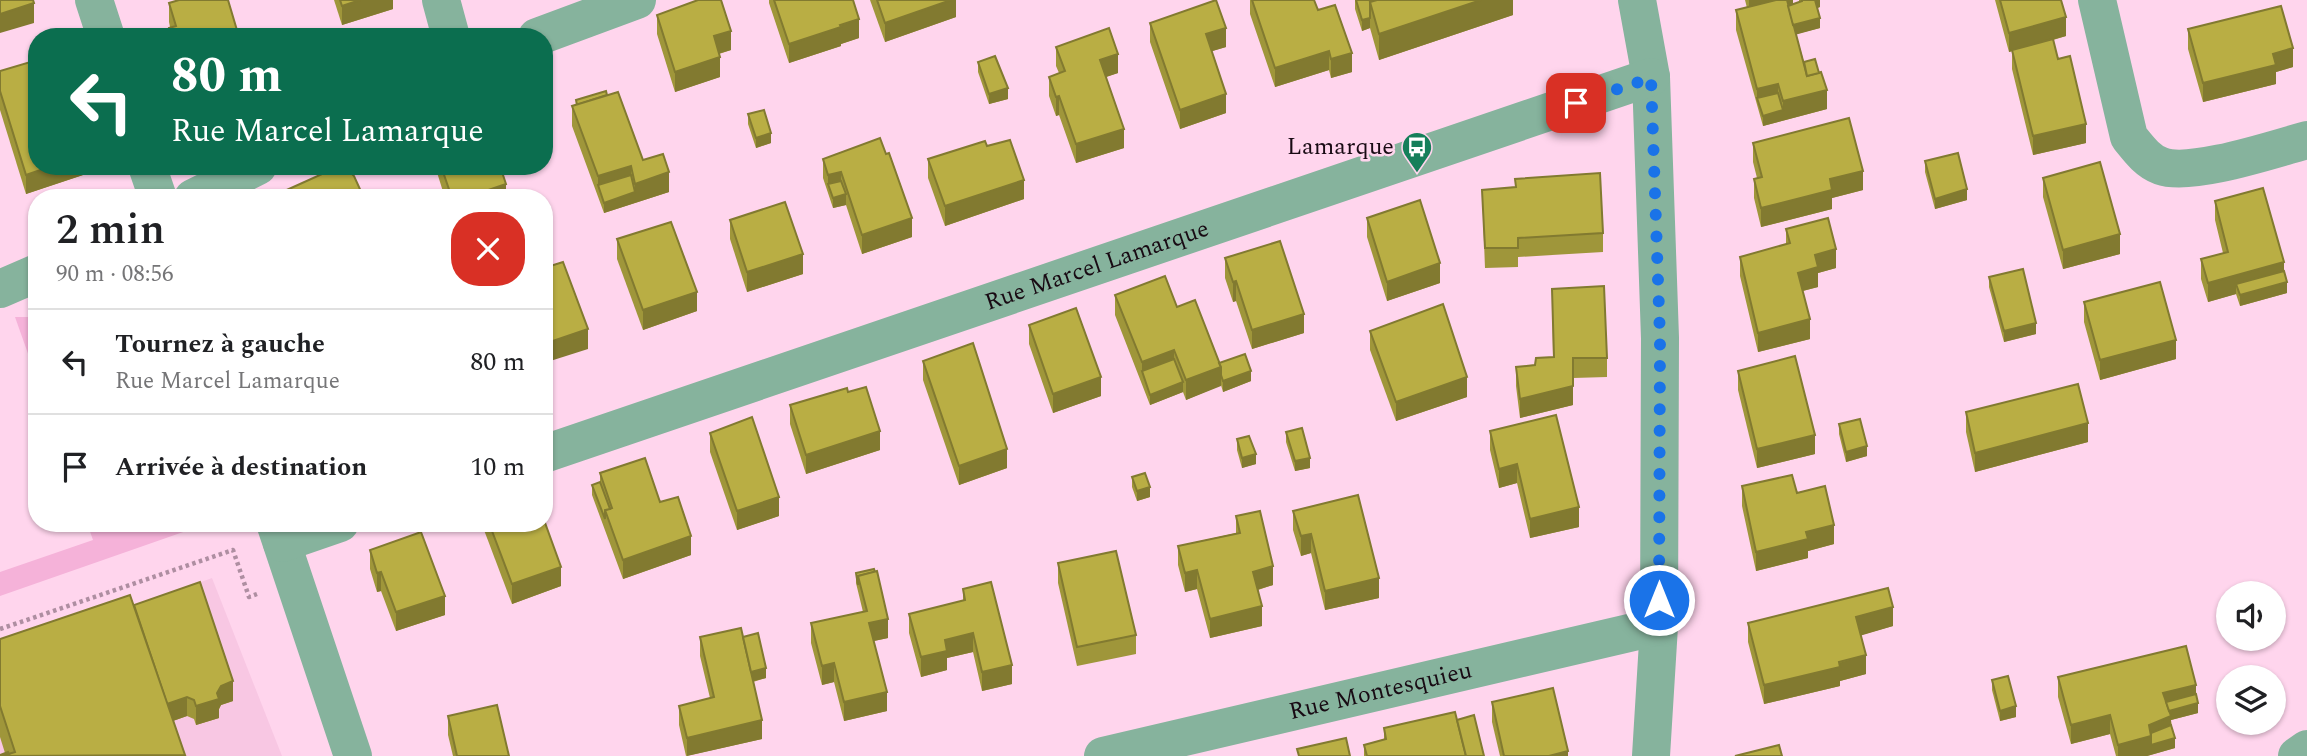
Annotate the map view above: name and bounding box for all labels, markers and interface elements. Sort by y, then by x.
text: 80 m [171,39,282,114]
icon: left [56,56,147,147]
pin [1546,73,1606,133]
icon: arrive [1557,84,1595,122]
text: Rue Marcel Lamarque [171,107,484,156]
place label: Lamarque [1287,129,1394,165]
bus stop icon: Lamarque [1400,130,1434,174]
text: 2 min [56,199,165,262]
street label: Rue Marcel Lamarque [980,211,1214,321]
button: close [451,212,525,286]
text: 90 m · 08:56 [56,257,174,292]
text: Tournez à gauche [115,324,325,364]
text: 80 m [470,342,525,382]
icon: left [56,343,94,381]
text: Rue Marcel Lamarque [115,364,340,399]
text: Arrivée à destination [115,447,367,487]
text: 10 m [470,447,525,487]
icon: arrive [56,448,94,486]
position arrow [1622,563,1696,637]
map controls [2216,581,2286,735]
button: sound [2216,581,2286,651]
street label: Rue Montesquieu [1285,652,1476,730]
button: layers [2216,665,2286,735]

